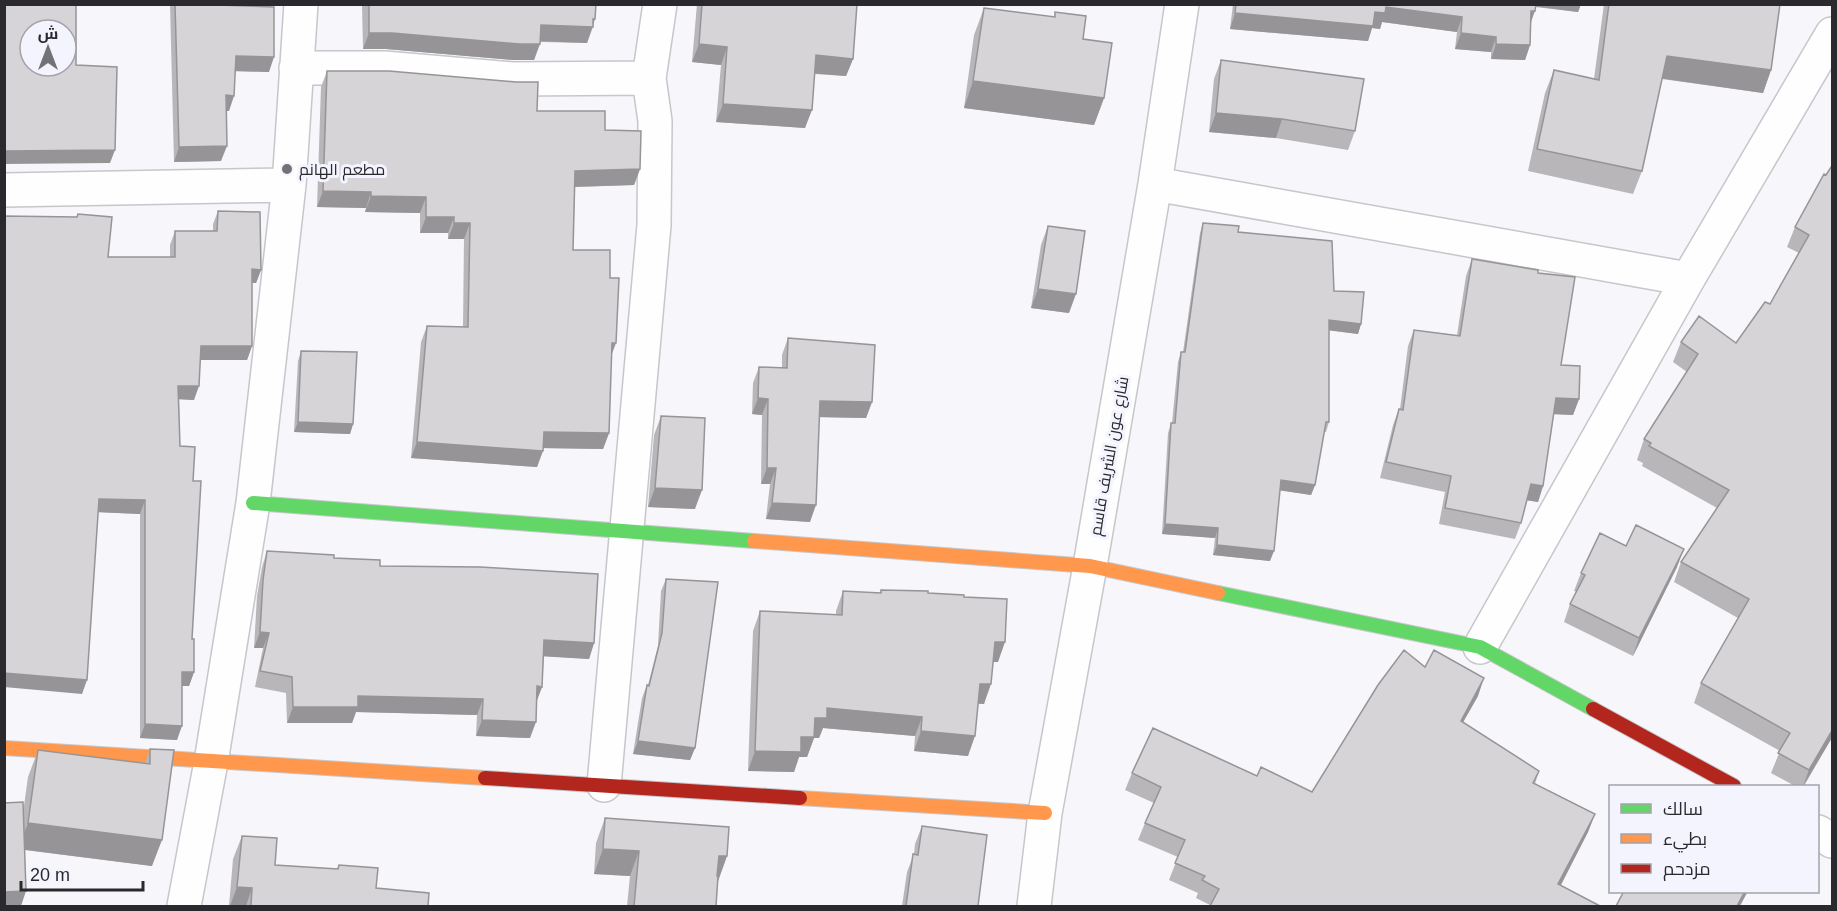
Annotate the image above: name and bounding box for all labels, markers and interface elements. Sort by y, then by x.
north arrow [18,18,78,78]
text: ش [38,25,58,43]
place label: مطعم الهانم [299,161,385,181]
marker: مطعم الهانم [280,162,294,176]
street label: شارع عون الشريف قاسم [1087,375,1134,537]
legend [1609,785,1819,893]
text: سالك [1663,799,1703,819]
text: بطيء [1663,829,1707,853]
scale bar [21,854,142,892]
text: مزدحم [1663,859,1711,881]
text: 20 m [30,865,70,885]

